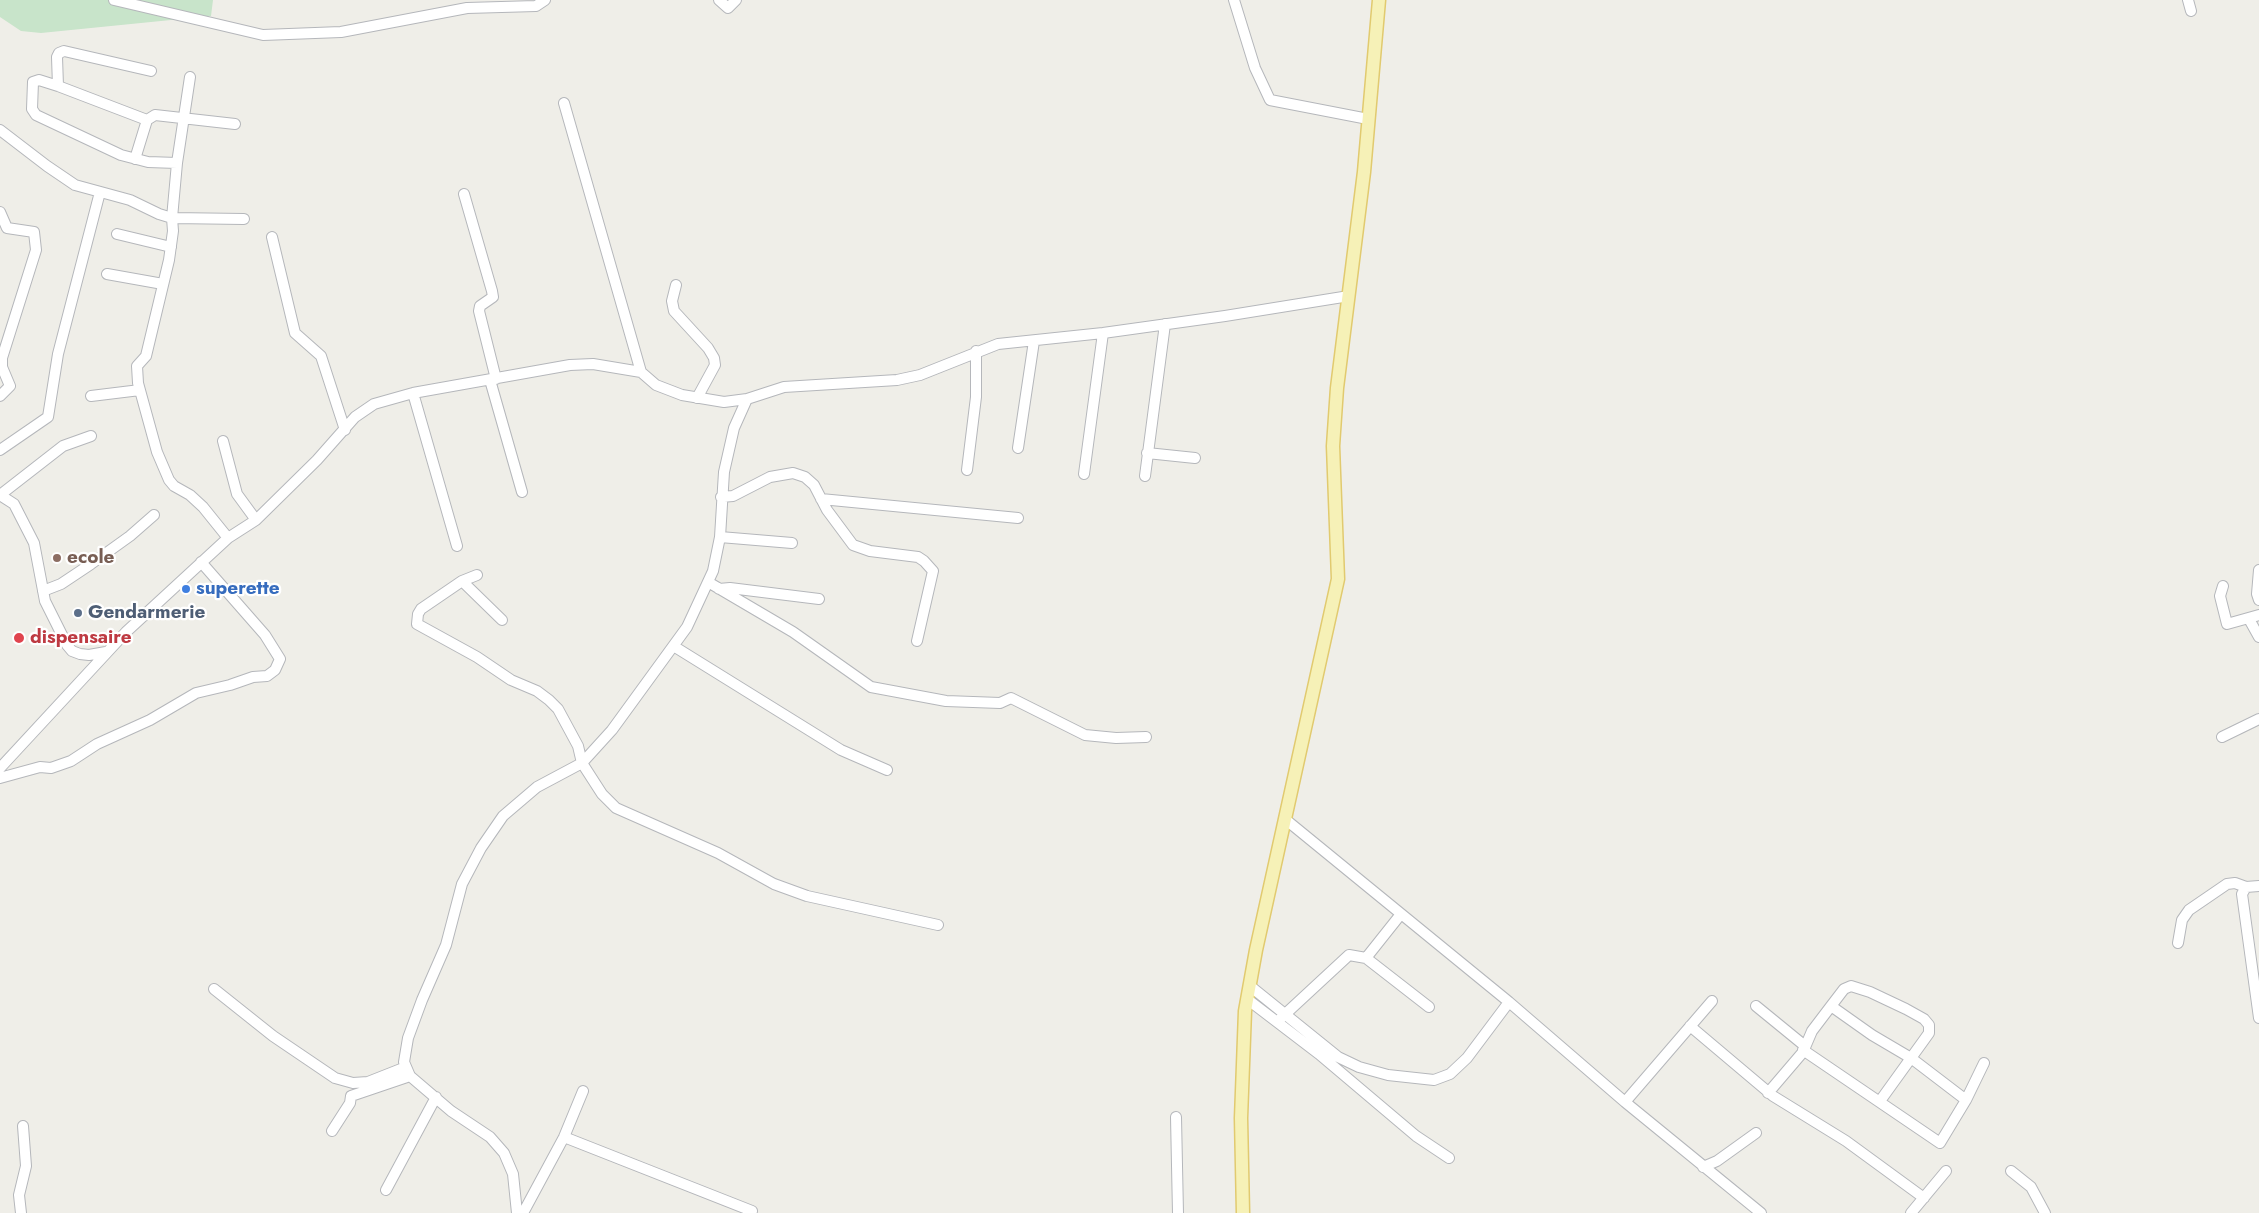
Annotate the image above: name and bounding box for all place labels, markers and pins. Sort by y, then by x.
place label: ecole [67,547,114,569]
marker: ecole [51,552,63,564]
place label: superette [196,578,280,600]
marker: superette [180,583,192,595]
place label: Gendarmerie [88,602,205,624]
marker: Gendarmerie [72,607,84,619]
place label: dispensaire [30,627,132,649]
marker: dispensaire [12,631,26,645]

